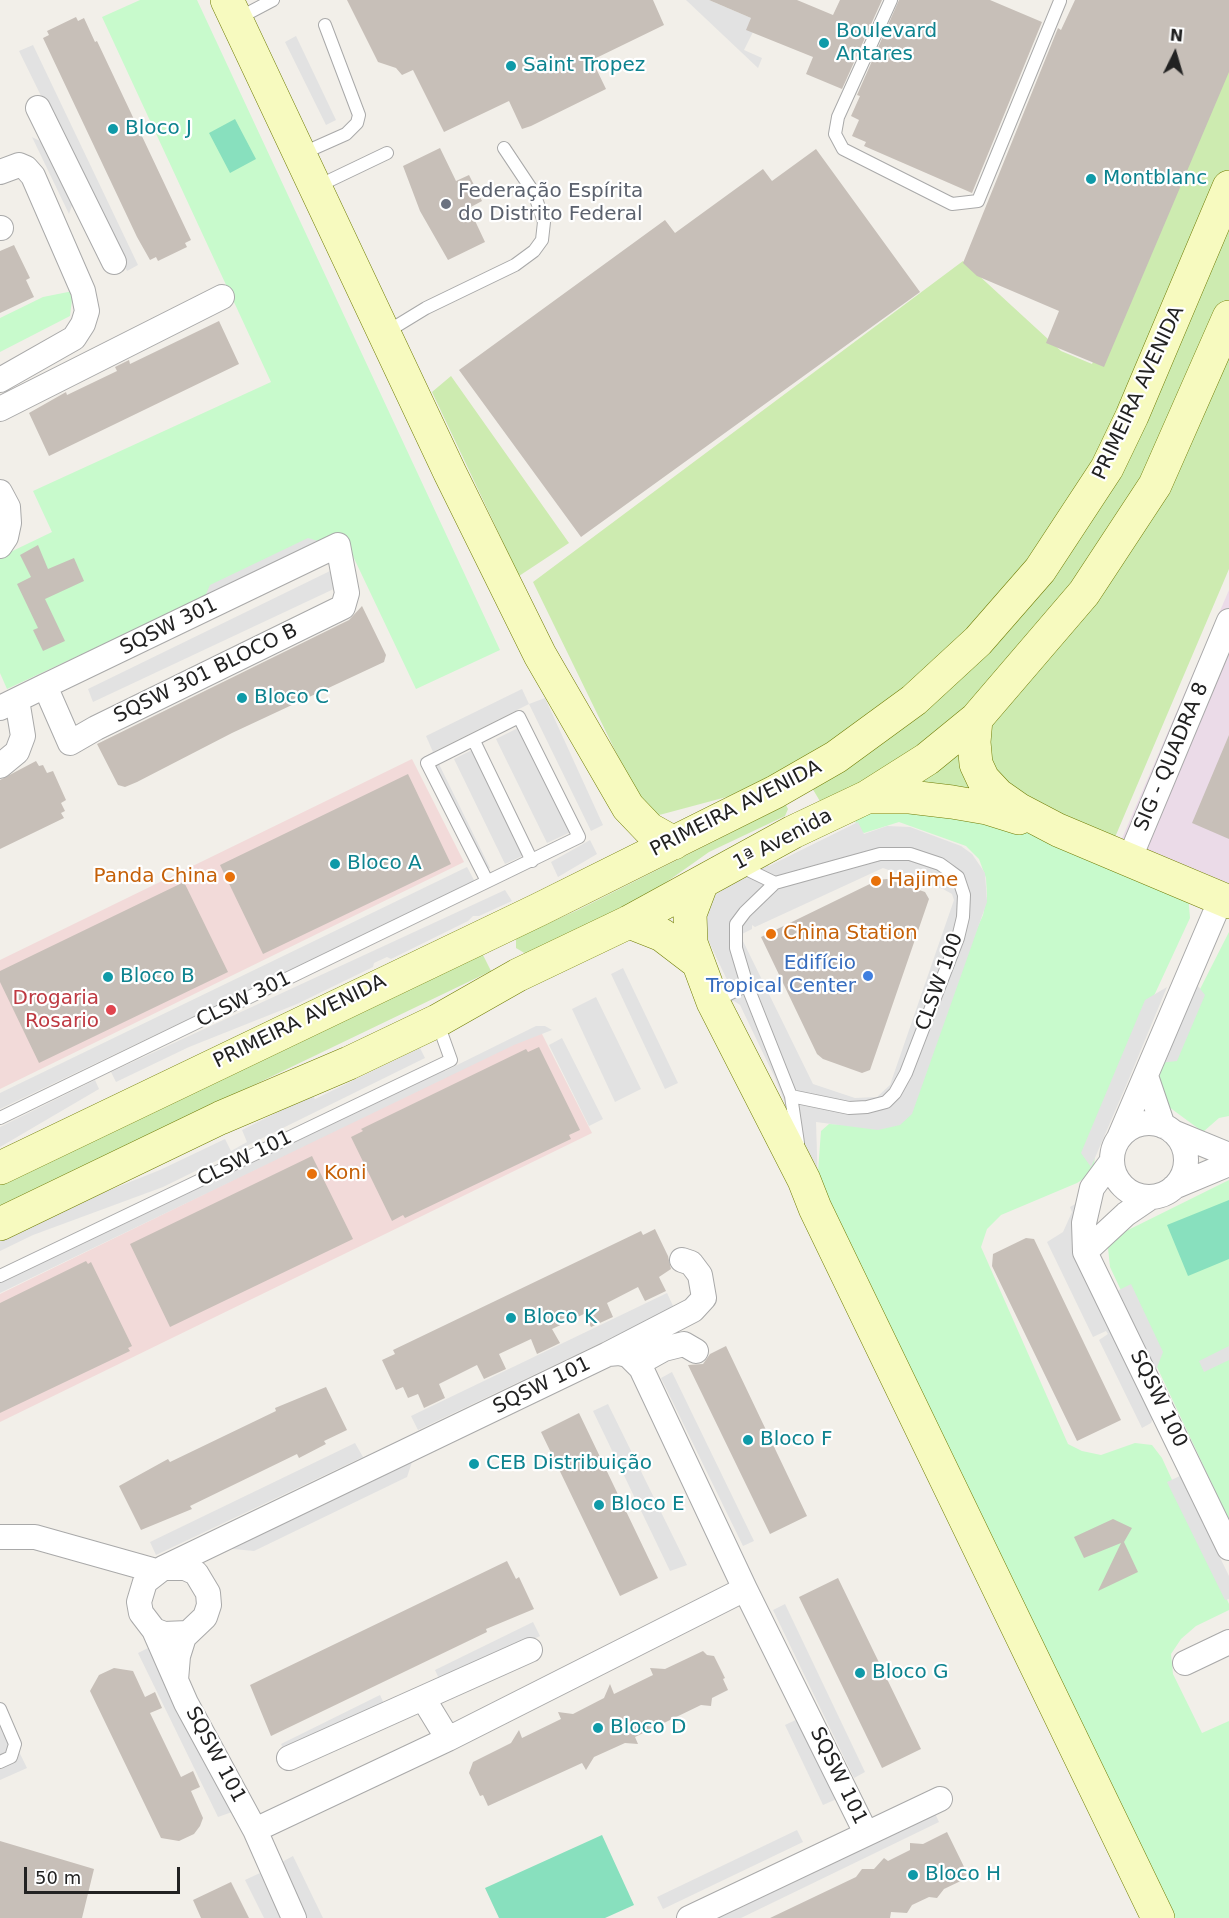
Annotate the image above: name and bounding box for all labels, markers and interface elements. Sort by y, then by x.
place label: Boulevard Antares [836,20,937,67]
north arrow [1145,24,1205,84]
text: N [1169,26,1184,46]
marker: Boulevard Antares [817,36,831,50]
place label: Saint Tropez [523,54,645,78]
marker: Saint Tropez [504,59,518,73]
place label: Bloco J [125,117,192,141]
marker: Bloco J [106,122,120,136]
place label: Montblanc [1103,167,1207,191]
marker: Montblanc [1084,172,1098,186]
place label: Federação Espírita do Distrito Federal [458,180,643,227]
marker: Federação Espírita do Distrito Federal [439,197,453,211]
street label: PRIMEIRA AVENIDA [1088,302,1190,484]
street label: SQSW 301 [116,593,222,661]
street label: SQSW 301 BLOCO B [110,619,302,729]
street label: SIG - QUADRA 8 [1130,679,1214,835]
place label: Bloco C [254,686,329,710]
marker: Bloco C [235,691,249,705]
street label: PRIMEIRA AVENIDA [646,755,826,863]
street label: 1ª Avenida [730,804,836,876]
place label: Bloco A [347,852,422,876]
marker: Bloco A [328,857,342,871]
place label: Panda China [93,865,218,889]
place label: Hajime [888,869,958,893]
marker: Panda China [223,870,237,884]
marker: Hajime [869,874,883,888]
place label: China Station [783,922,918,946]
marker: China Station [764,927,778,941]
street label: CLSW 100 [911,930,969,1034]
place label: Edifício Tropical Center [706,952,856,999]
place label: Bloco B [120,965,195,989]
street label: CLSW 301 [193,967,295,1033]
marker: Edifício Tropical Center [861,969,875,983]
marker: Bloco B [101,970,115,984]
street label: PRIMEIRA AVENIDA [210,970,390,1074]
place label: Drogaria Rosario [13,987,99,1034]
marker: Drogaria Rosario [104,1003,118,1017]
street label: CLSW 101 [194,1126,296,1192]
place label: Koni [324,1162,367,1186]
marker: Koni [305,1167,319,1181]
place label: Bloco K [523,1306,597,1330]
marker: Bloco K [504,1311,518,1325]
street label: SQSW 100 [1124,1346,1192,1452]
street label: SQSW 101 [489,1352,595,1420]
place label: Bloco F [760,1428,833,1452]
marker: Bloco F [741,1433,755,1447]
place label: CEB Distribuição [486,1452,652,1476]
marker: CEB Distribuição [467,1457,481,1471]
place label: Bloco E [611,1493,685,1517]
marker: Bloco E [592,1498,606,1512]
place label: Bloco G [872,1661,949,1685]
marker: Bloco G [853,1666,867,1680]
street label: SQSW 101 [180,1703,250,1807]
place label: Bloco D [610,1716,687,1740]
marker: Bloco D [591,1721,605,1735]
street label: SQSW 101 [804,1723,872,1829]
scale bar [27,1855,183,1893]
place label: Bloco H [925,1863,1001,1887]
text: 50 m [35,1867,81,1888]
marker: Bloco H [906,1868,920,1882]

